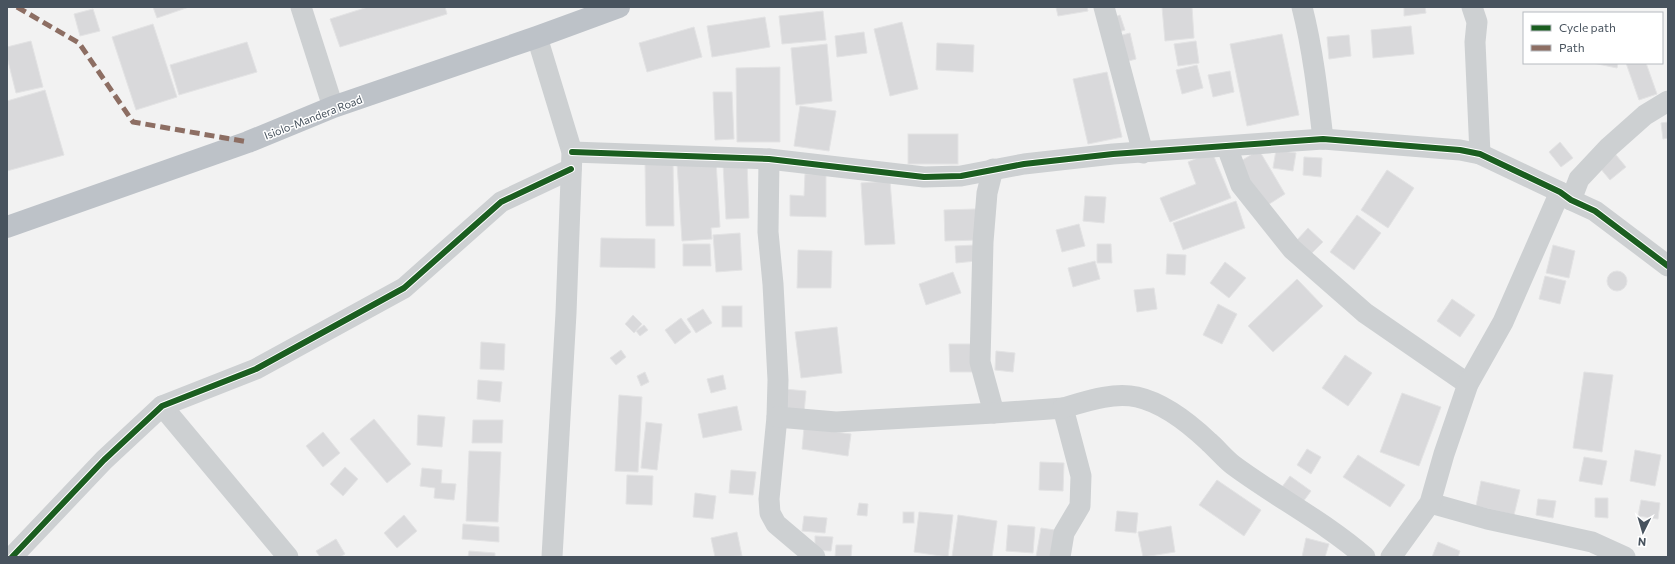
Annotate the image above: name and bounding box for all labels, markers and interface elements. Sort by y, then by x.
legend [1523,12,1663,64]
text: Cycle path [1559,20,1616,34]
text: Path [1559,40,1585,54]
street label: Isiolo-Mandera Road [262,92,364,142]
north arrow [1623,512,1663,552]
text: N [1637,536,1647,549]

